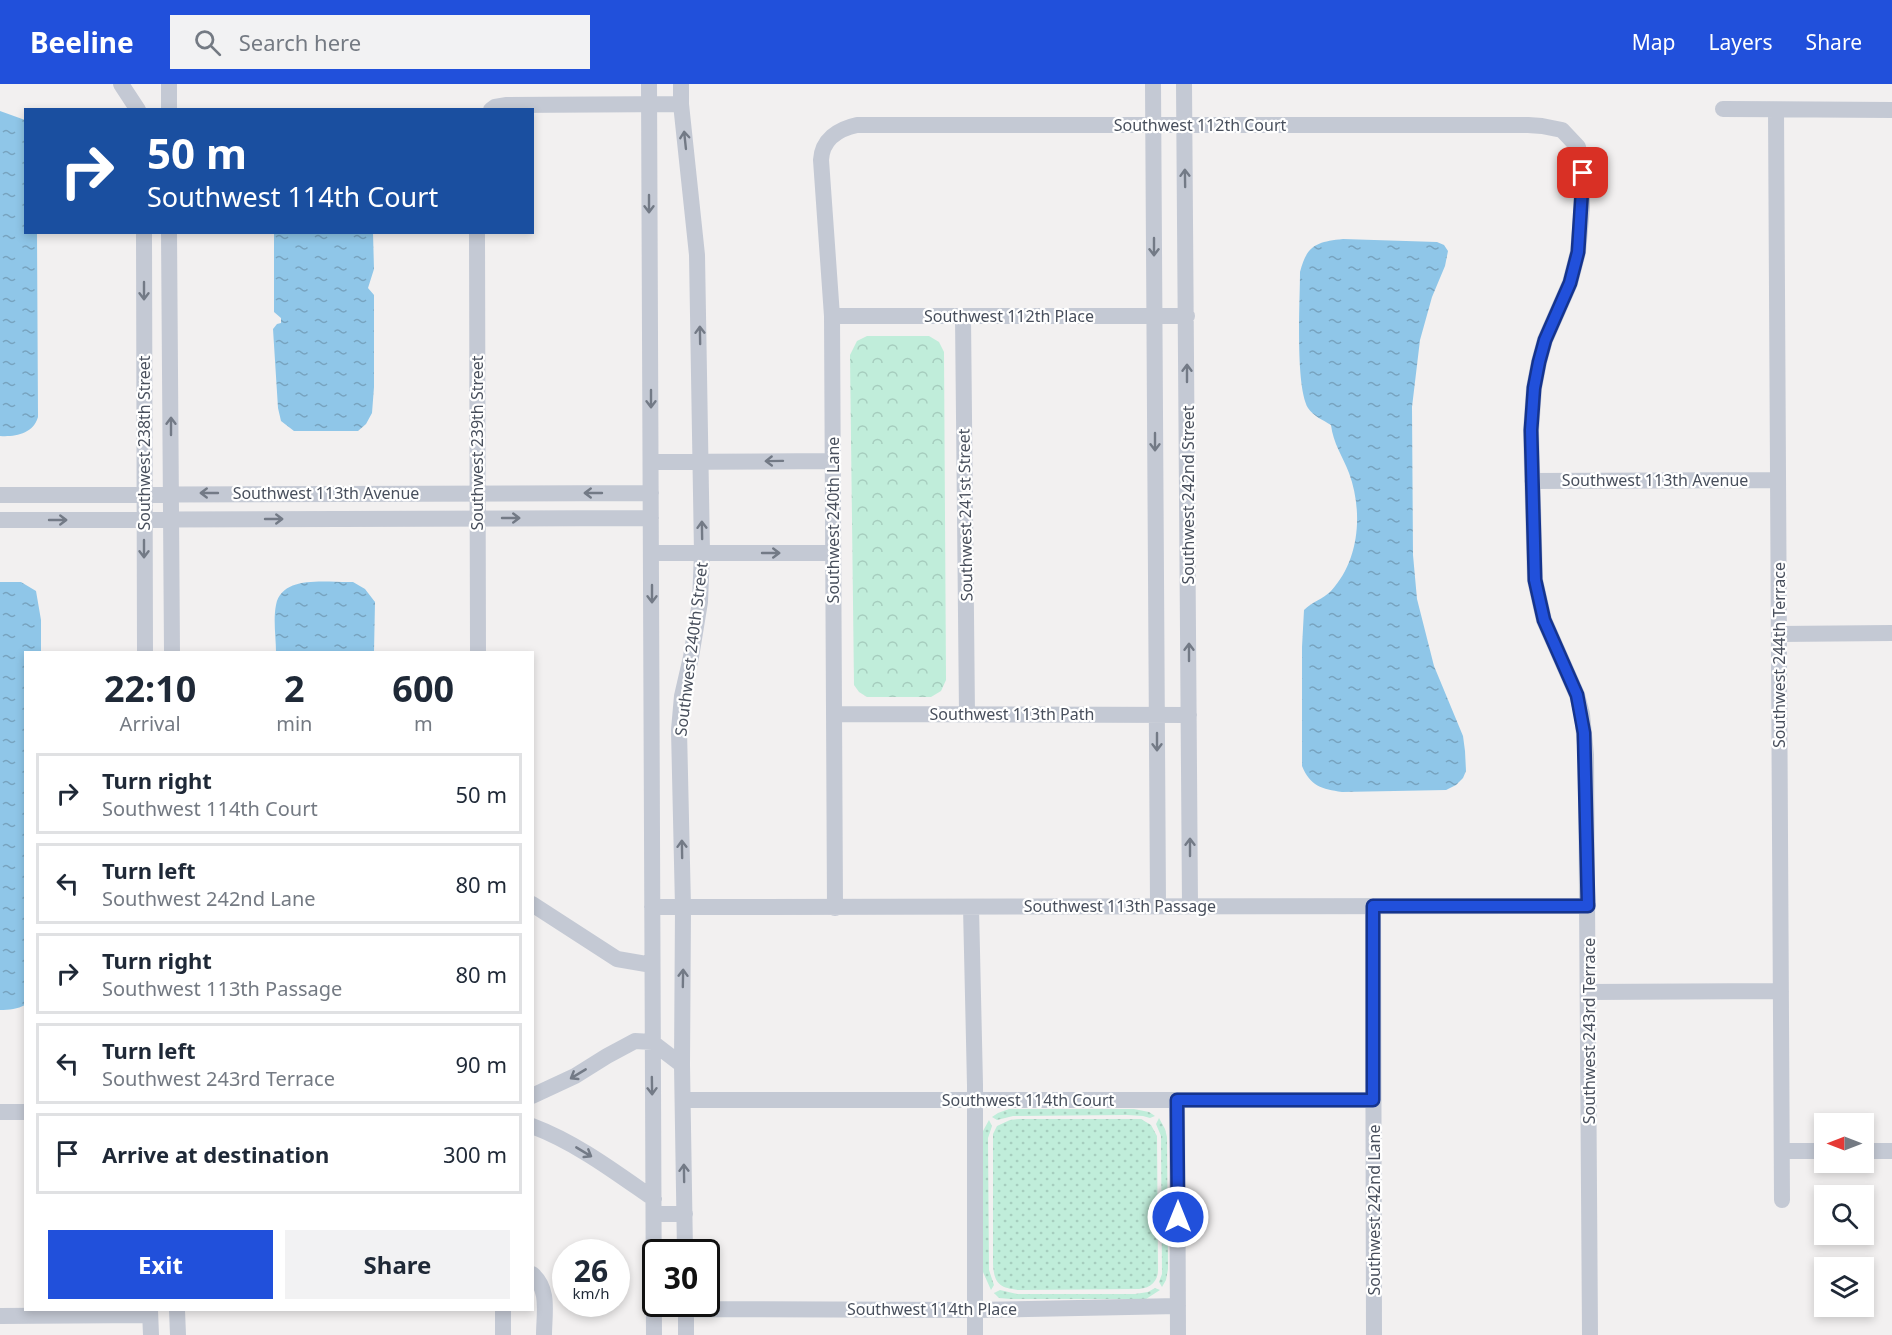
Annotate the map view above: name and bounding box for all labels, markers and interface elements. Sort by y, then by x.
search box [170,15,590,69]
text: Beeline [30,23,134,61]
icon: search [191,26,224,59]
text: Search here [239,27,361,57]
text: Map [1632,28,1676,56]
text: Layers [1709,28,1773,56]
text: Share [1806,28,1862,56]
street label: Southwest 112th Court [1114,114,1287,136]
text: 50 m [147,124,247,181]
one-way arrow [679,131,690,151]
icon: right [48,132,126,210]
pin [1557,147,1608,198]
icon: arrive [1566,156,1599,189]
one-way arrow [1179,169,1191,189]
text: Southwest 114th Court [147,178,438,215]
one-way arrow [643,194,655,214]
one-way arrow [1148,237,1160,257]
one-way arrow [138,280,150,300]
street label: Southwest 112th Place [924,305,1094,327]
one-way arrow [694,325,706,345]
street label: Southwest 238th Street [133,355,155,531]
street label: Southwest 239th Street [466,355,488,531]
one-way arrow [1181,364,1193,384]
one-way arrow [645,389,657,409]
street label: Southwest 242nd Street [1177,405,1199,585]
one-way arrow [165,417,177,437]
street label: Southwest 241st Street [952,428,978,602]
one-way arrow [1149,432,1161,452]
street label: Southwest 240th Lane [822,437,844,603]
one-way arrow [765,455,785,467]
street label: Southwest 113th Avenue [1562,469,1748,491]
street label: Southwest 113th Avenue [233,482,419,504]
one-way arrow [199,487,219,499]
one-way arrow [583,487,603,499]
one-way arrow [501,512,521,524]
one-way arrow [264,513,284,525]
one-way arrow [48,514,68,526]
one-way arrow [696,520,708,540]
one-way arrow [138,538,150,558]
one-way arrow [761,547,781,559]
street label: Southwest 240th Street [669,561,713,737]
street label: Southwest 244th Terrace [1768,562,1790,748]
one-way arrow [646,584,658,604]
one-way arrow [1183,643,1195,663]
text: 22:10 [104,664,196,713]
text: 2 [284,664,305,713]
text: 600 [392,664,454,713]
street label: Southwest 113th Path [930,703,1094,725]
text: Arrival [120,710,181,737]
text: min [276,710,312,737]
text: m [414,710,433,737]
one-way arrow [1151,732,1163,752]
text: Turn right [102,765,212,795]
icon: right [51,777,84,810]
text: 50 m [456,779,507,809]
text: Southwest 114th Court [102,795,318,822]
one-way arrow [1184,838,1196,858]
one-way arrow [676,839,688,859]
text: Turn left [102,855,196,885]
icon: left [51,867,84,900]
text: 80 m [456,869,507,899]
text: Southwest 242nd Lane [102,885,316,912]
street label: Southwest 113th Passage [1024,895,1216,917]
street label: Southwest 243rd Terrace [1578,938,1600,1124]
text: Turn right [102,945,212,975]
icon: right [51,957,84,990]
text: 80 m [456,959,507,989]
one-way arrow [677,969,689,989]
text: Southwest 113th Passage [102,975,342,1002]
text: Turn left [102,1035,196,1065]
icon: left [51,1047,84,1080]
text: 90 m [456,1049,507,1079]
text: Southwest 243rd Terrace [102,1065,335,1092]
one-way arrow [570,1068,587,1080]
one-way arrow [646,1076,658,1096]
street label: Southwest 114th Court [942,1089,1115,1111]
north arrow [1814,1113,1874,1173]
map controls [1814,1113,1874,1317]
street label: Southwest 242nd Lane [1363,1125,1385,1295]
icon: arrive [51,1137,84,1170]
text: Arrive at destination [102,1139,329,1169]
text: 300 m [443,1139,507,1169]
one-way arrow [575,1147,592,1159]
one-way arrow [679,1164,690,1184]
position arrow [1146,1185,1210,1249]
button: search [1814,1185,1874,1245]
button: Exit [48,1230,273,1299]
button: Share [285,1230,510,1299]
speed limit sign: 30 [642,1239,720,1317]
text: 26 [574,1250,608,1291]
button: layers [1814,1257,1874,1317]
text: km/h [573,1283,609,1303]
street label: Southwest 114th Place [847,1298,1017,1320]

